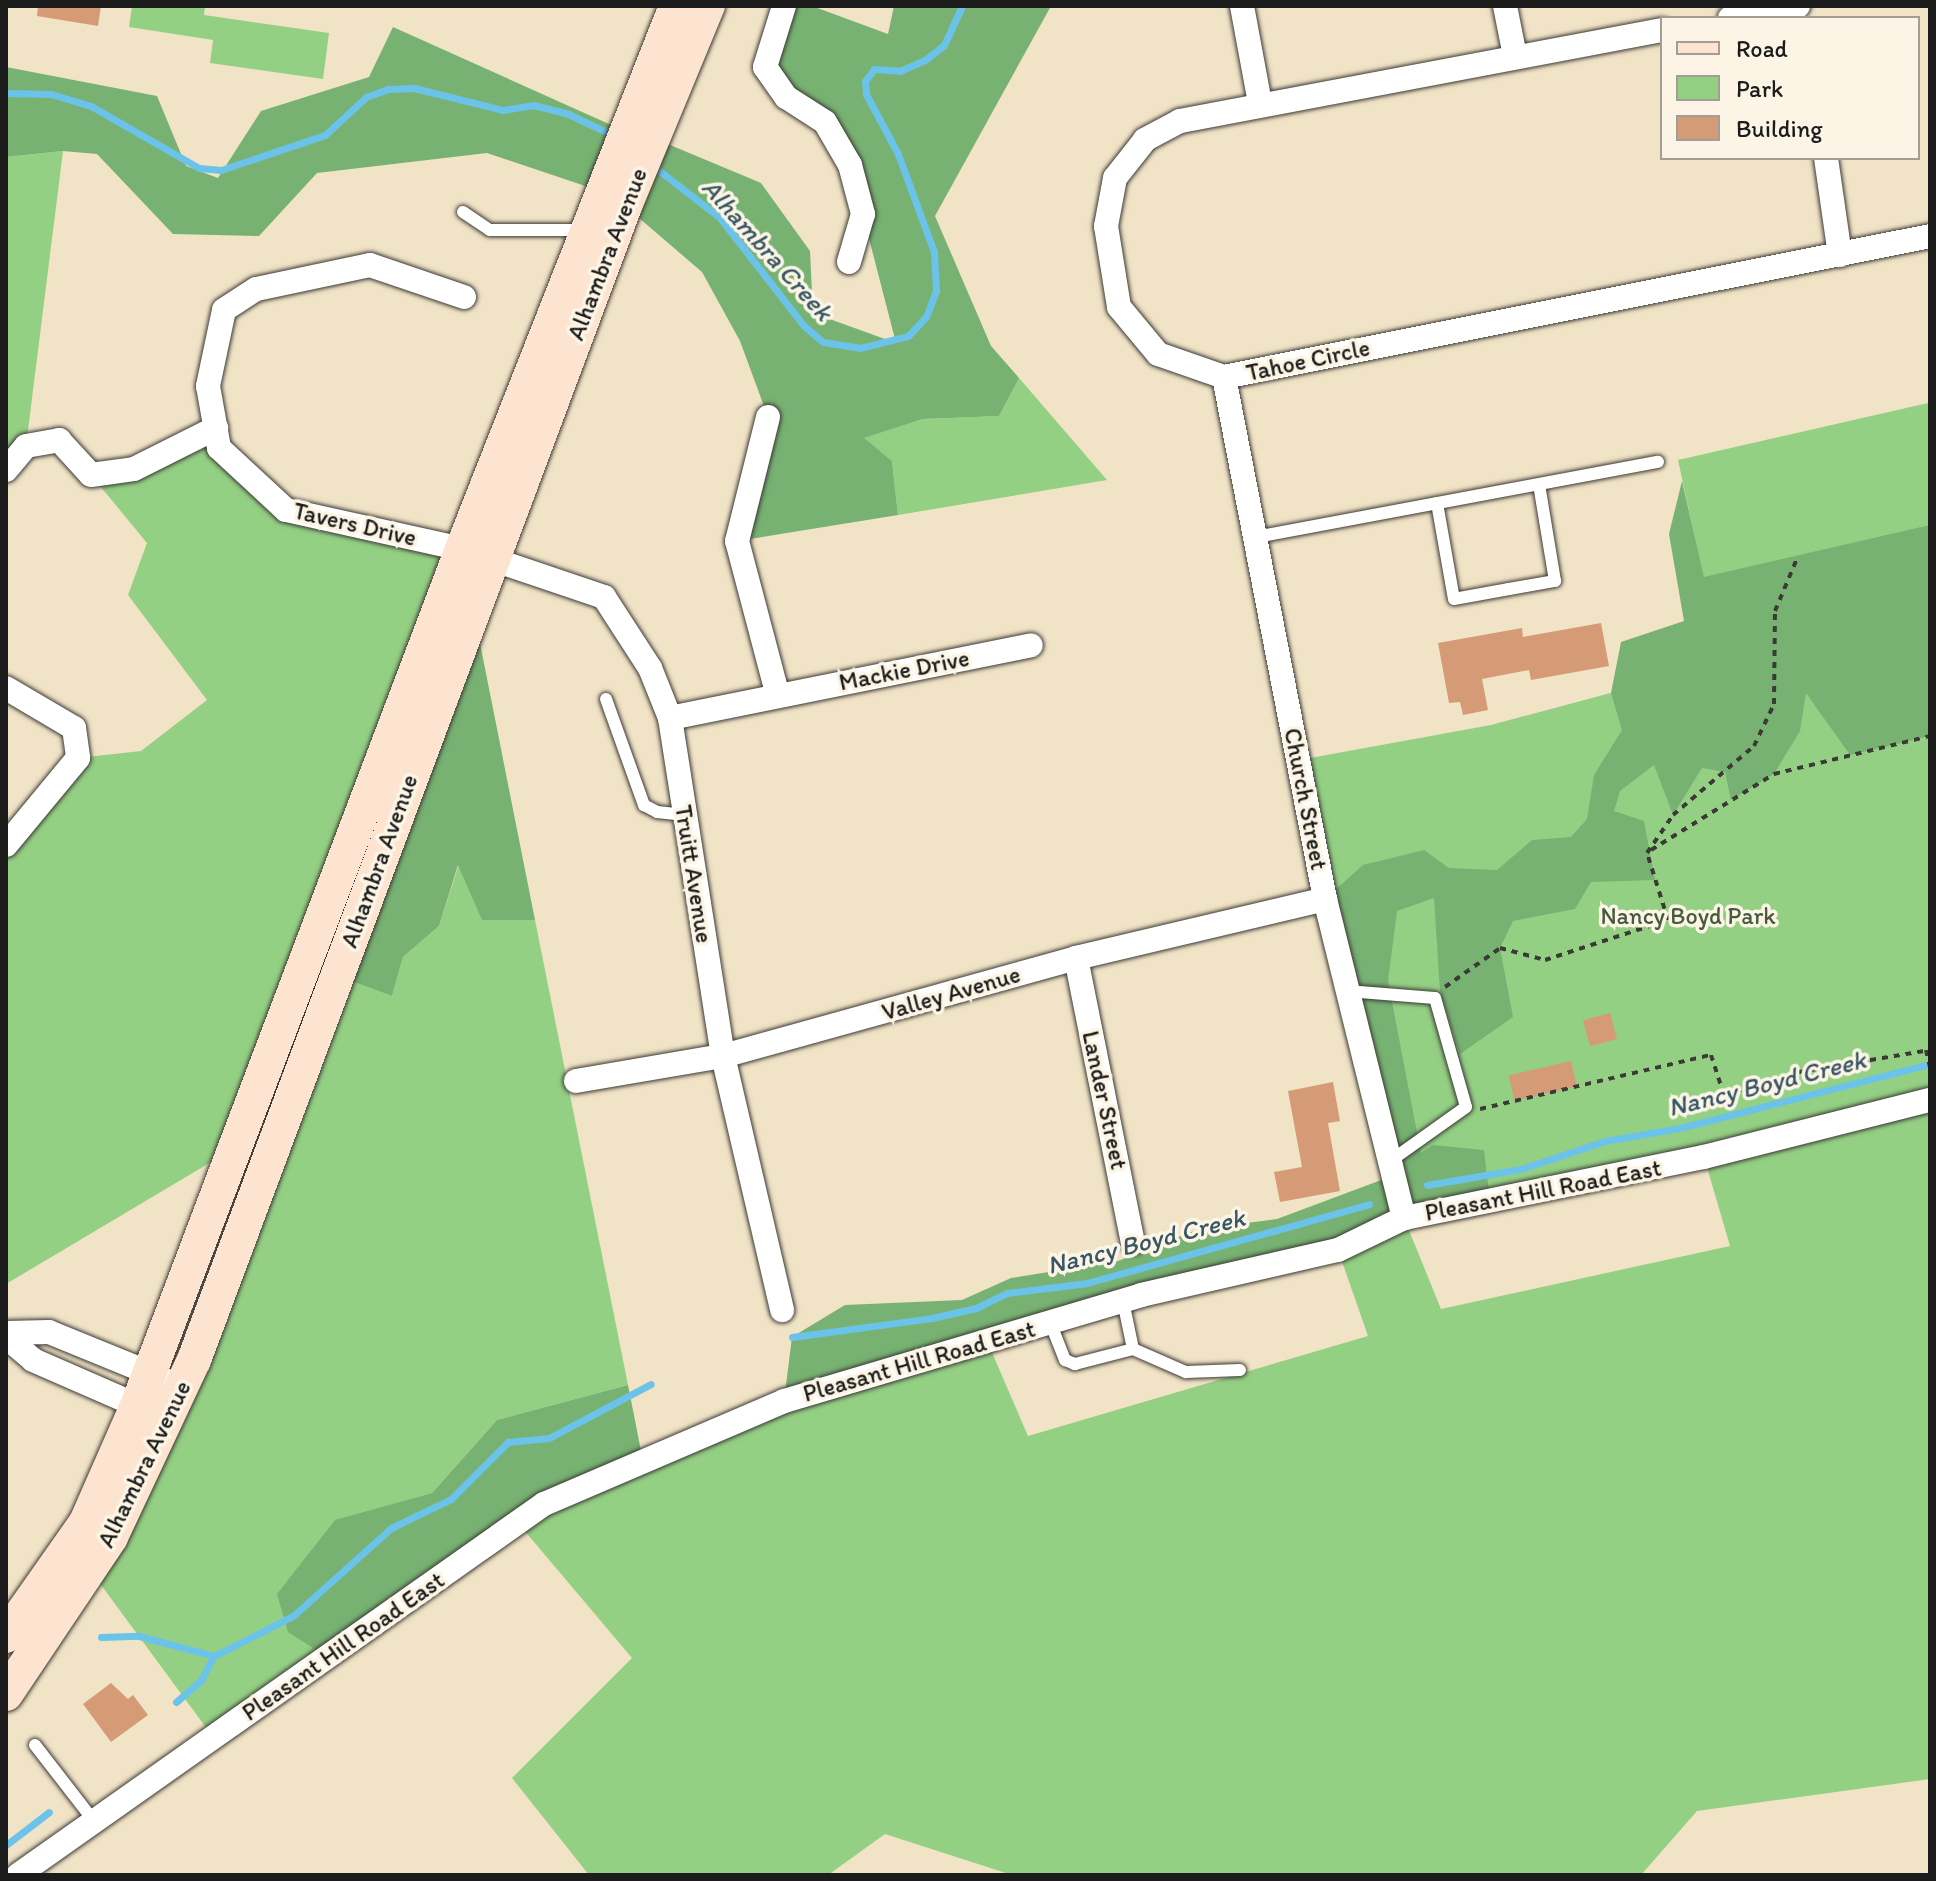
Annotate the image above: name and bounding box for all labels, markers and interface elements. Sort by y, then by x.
legend [1660,16,1920,160]
text: Road [1736,34,1788,63]
text: Park [1736,74,1783,103]
text: Building [1736,114,1823,143]
street label: Alhambra Avenue [561,164,653,344]
water label: Alhambra Creek [695,173,839,327]
street label: Tahoe Circle [1243,333,1373,387]
street label: Tavers Drive [291,496,419,552]
street label: Mackie Drive [836,643,972,697]
street label: Church Street [1278,726,1334,872]
street label: Alhambra Avenue [335,771,423,951]
street label: Truitt Avenue [669,803,719,945]
park label: Nancy Boyd Park [1601,902,1775,930]
street label: Valley Avenue [879,960,1023,1026]
street label: Lander Street [1076,1028,1134,1172]
water label: Nancy Boyd Creek [1665,1044,1869,1124]
street label: Pleasant Hill Road East [1423,1153,1663,1227]
water label: Nancy Boyd Creek [1044,1202,1248,1282]
street label: Pleasant Hill Road East [800,1314,1038,1408]
street label: Alhambra Avenue [91,1376,197,1552]
street label: Pleasant Hill Road East [237,1566,449,1726]

